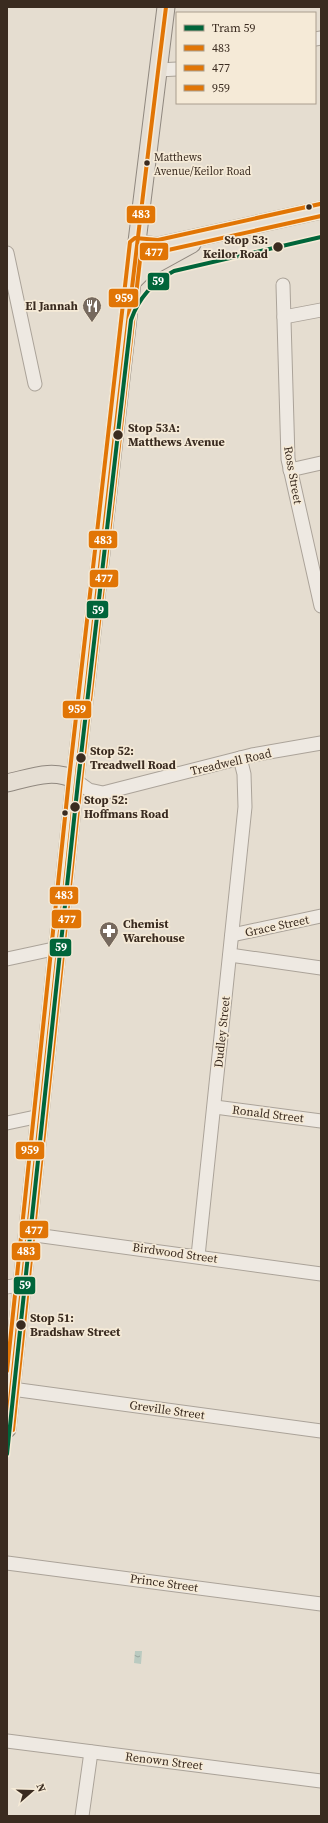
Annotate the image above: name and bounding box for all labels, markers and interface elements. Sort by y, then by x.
legend [176,12,316,104]
text: Tram 59 [212,20,256,36]
text: 483 [212,40,230,56]
text: 477 [212,60,230,76]
text: 959 [212,80,230,96]
place label: Matthews Avenue/Keilor Road [154,150,252,179]
marker: Matthews Avenue/Keilor Road [142,158,152,168]
unlabelled marker [304,202,314,212]
line badge: 483 [126,205,156,224]
text: 483 [132,207,150,222]
place label: Stop 53: Keilor Road [203,232,268,262]
marker: Stop 53: Keilor Road [271,240,285,254]
line badge: 477 [139,242,169,261]
text: 477 [145,245,163,260]
line badge: 59 [147,272,170,291]
text: 59 [152,274,164,289]
line badge: 959 [108,288,139,308]
text: 959 [115,291,133,306]
restaurant icon: El Jannah [81,295,103,323]
place label: El Jannah [25,298,79,314]
place label: Stop 53A: Matthews Avenue [128,420,225,450]
marker: Stop 53A: Matthews Avenue [111,428,125,442]
street label: Ross Street [280,445,306,505]
line badge: 483 [88,530,118,549]
text: 483 [94,533,112,548]
line badge: 477 [89,569,119,588]
text: 477 [95,571,113,586]
line badge: 59 [86,600,109,619]
text: 59 [92,603,104,618]
line badge: 959 [62,700,92,719]
text: 959 [68,702,86,717]
place label: Stop 52: Treadwell Road [90,743,176,773]
street label: Treadwell Road [189,745,273,779]
marker: Stop 52: Treadwell Road [74,751,88,765]
place label: Stop 52: Hoffmans Road [84,792,169,822]
marker: Stop 52: Hoffmans Road [68,800,82,814]
unlabelled marker [60,808,70,818]
line badge: 483 [49,886,79,905]
text: 483 [55,888,73,903]
line badge: 477 [51,909,82,929]
street label: Grace Street [244,911,311,941]
text: 477 [58,912,76,927]
place label: Chemist Warehouse [123,916,185,946]
pharmacy icon: Chemist Warehouse [98,920,120,948]
line badge: 59 [49,938,72,957]
text: 59 [55,940,67,955]
street label: Dudley Street [210,995,234,1069]
street label: Ronald Street [231,1102,305,1126]
line badge: 959 [15,1141,45,1160]
text: 959 [21,1143,39,1158]
line badge: 477 [19,1220,49,1239]
text: 477 [25,1223,43,1238]
street label: Birdwood Street [132,1239,219,1267]
line badge: 483 [11,1242,41,1261]
text: 483 [17,1244,35,1259]
line badge: 59 [13,1276,36,1295]
text: 59 [19,1278,31,1293]
place label: Stop 51: Bradshaw Street [30,1310,121,1340]
marker: Stop 51: Bradshaw Street [14,1318,28,1332]
street label: Greville Street [128,1397,206,1423]
street label: Prince Street [129,1570,199,1596]
street label: Renown Street [124,1748,204,1774]
north arrow [12,1771,52,1811]
text: N [33,1781,49,1794]

